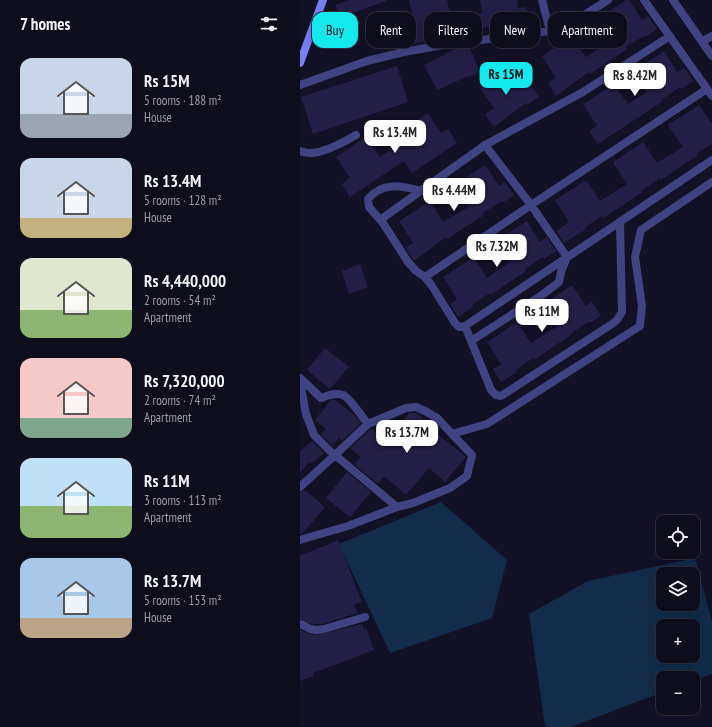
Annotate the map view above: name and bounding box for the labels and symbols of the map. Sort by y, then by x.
pin: Rs 15M [473,62,539,96]
pin: Rs 8.42M [594,63,676,97]
pin: Rs 13.4M [354,120,436,154]
pin: Rs 4.44M [413,178,495,212]
pin: Rs 7.32M [456,234,538,268]
pin: Rs 11M [509,299,575,333]
pin: Rs 13.7M [366,420,448,454]

